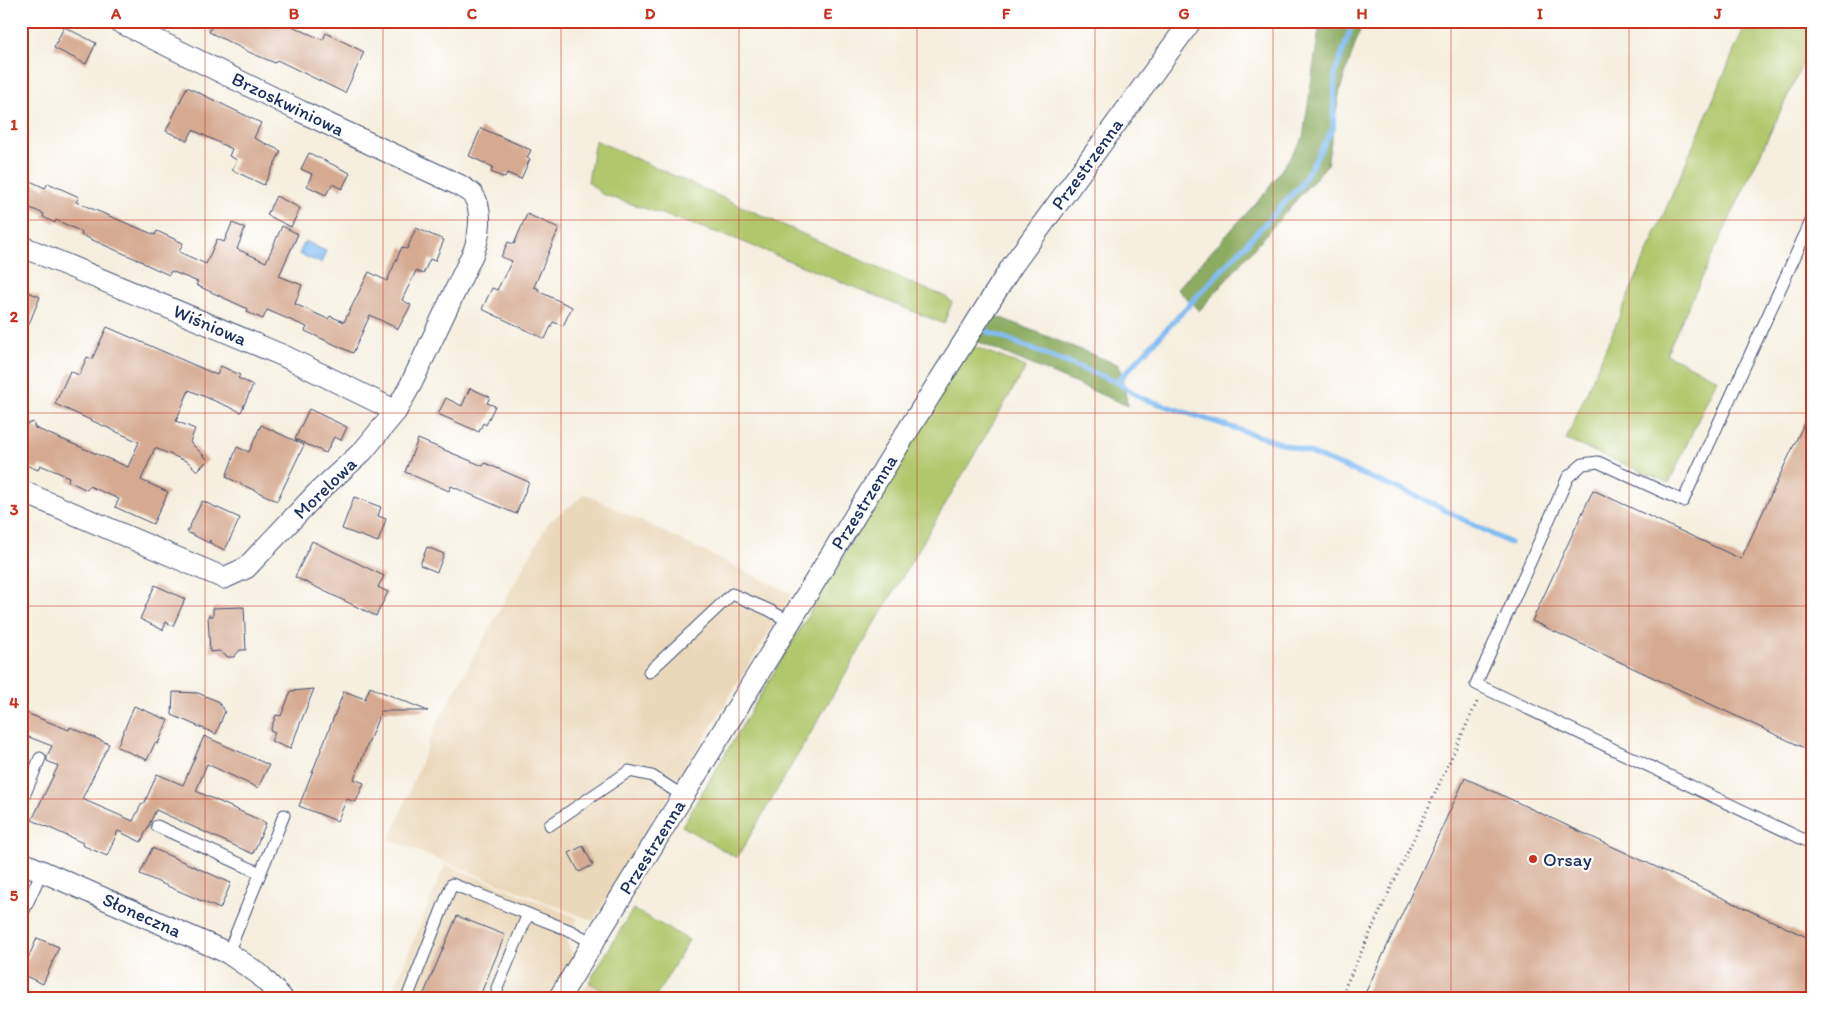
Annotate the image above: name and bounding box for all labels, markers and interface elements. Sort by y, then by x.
text: A [110,4,122,23]
text: B [289,4,300,23]
text: C [467,4,478,23]
text: D [645,4,656,23]
text: E [824,4,833,23]
text: F [1002,4,1011,23]
text: G [1178,4,1190,23]
text: H [1356,4,1368,23]
text: I [1537,4,1543,23]
text: J [1713,4,1722,23]
street label: Brzoskwiniowa [228,67,348,141]
street label: Przestrzenna [1046,114,1128,214]
text: 1 [10,115,18,134]
street label: Wiśniowa [170,299,250,351]
text: 2 [10,307,19,326]
street label: Przestrzenna [826,450,902,554]
street label: Morelowa [289,452,362,524]
text: 3 [10,500,19,519]
text: 4 [9,693,19,712]
street label: Przestrzenna [614,795,690,899]
place label: Orsay [1543,848,1592,871]
marker: Orsay [1527,853,1539,865]
text: 5 [10,886,19,905]
street label: Słoneczna [99,887,185,943]

